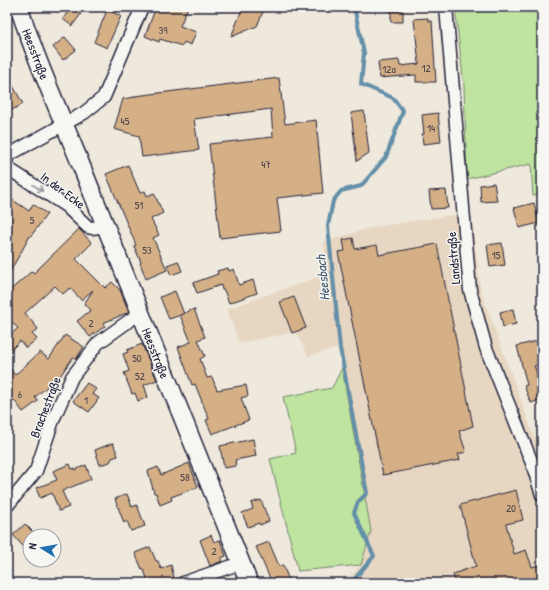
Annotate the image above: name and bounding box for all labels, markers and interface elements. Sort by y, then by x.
house number: 39 [159,23,167,37]
street label: Heesstraße [18,26,54,82]
house number: 12 [421,61,431,75]
house number: 12a [382,62,396,76]
house number: 45 [121,114,130,128]
house number: 14 [427,121,435,135]
house number: 47 [261,157,271,171]
street label: In der Ecke [37,167,89,213]
one-way arrow [33,184,44,192]
house number: 51 [135,198,143,212]
house number: 5 [30,213,35,227]
street label: Landstraße [442,231,464,285]
house number: 53 [142,243,152,257]
house number: 15 [492,248,501,262]
water label: Heesbach [310,253,334,302]
house number: 2 [88,316,94,330]
street label: Heesstraße [138,325,174,381]
house number: 50 [132,351,142,365]
house number: 52 [135,369,145,383]
street label: Brachestraße [25,374,65,440]
house number: 6 [18,387,23,401]
house number: 1 [84,393,88,407]
house number: 58 [180,470,190,484]
house number: 20 [506,501,516,515]
north arrow [22,528,62,568]
text: N [25,542,40,550]
house number: 2 [211,544,217,558]

